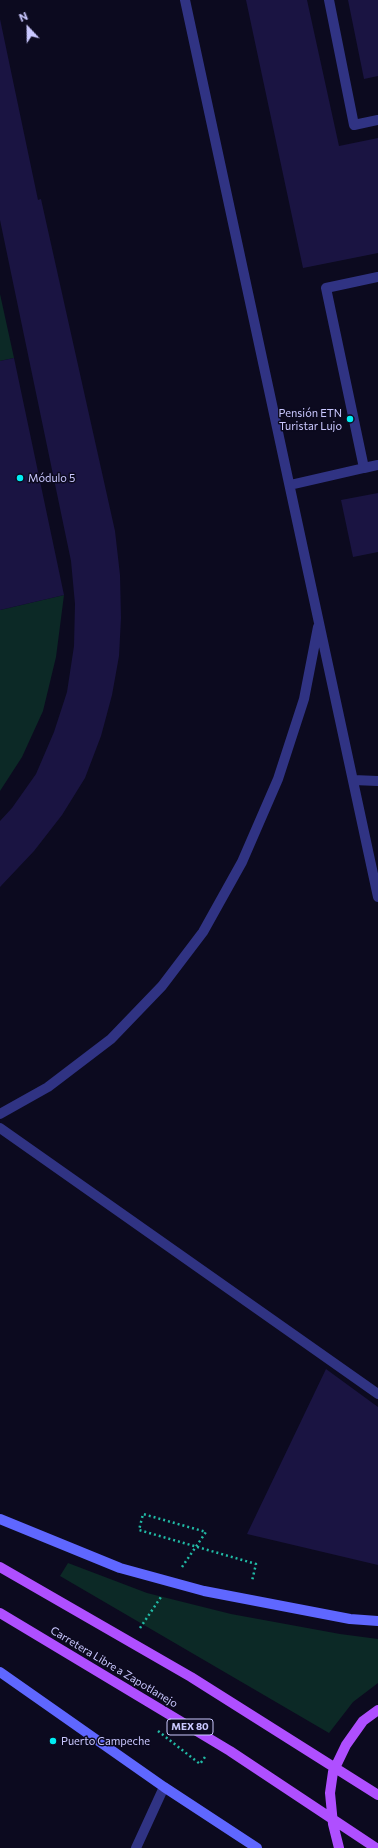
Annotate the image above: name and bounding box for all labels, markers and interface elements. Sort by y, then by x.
north arrow [8,8,48,48]
text: N [17,9,30,24]
place label: Pensión ETN Turistar Lujo [278,406,342,432]
marker: Pensión ETN Turistar Lujo [345,414,355,424]
place label: Módulo 5 [28,471,75,485]
marker: Módulo 5 [15,473,25,483]
street label: Carretera Libre a Zapotlanejo [48,1624,180,1710]
road number: MEX 80 [167,1719,213,1735]
place label: Puerto Campeche [61,1734,150,1748]
marker: Puerto Campeche [48,1736,58,1746]

